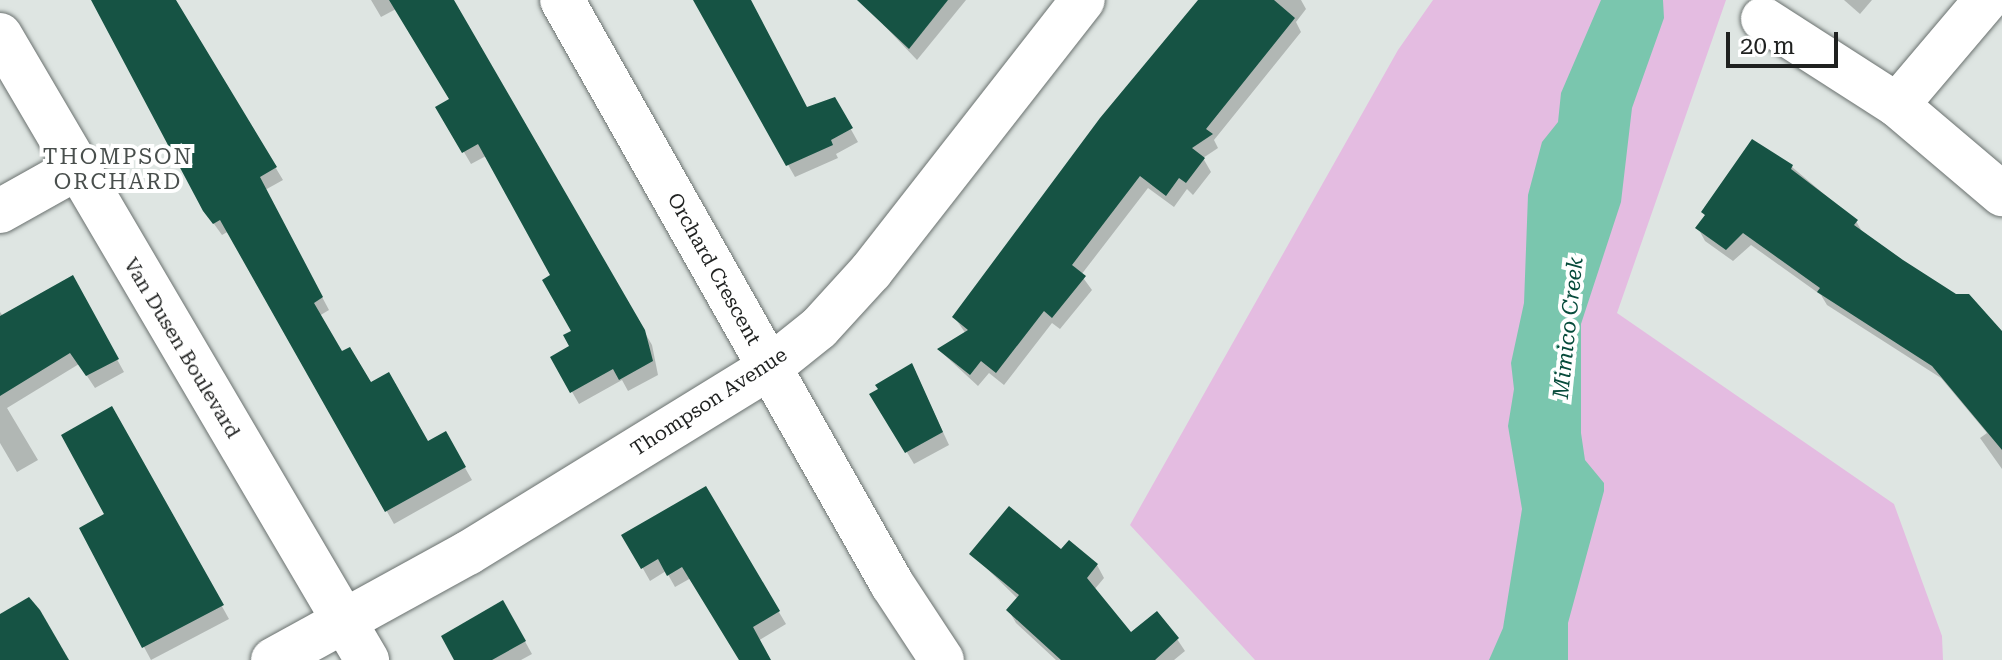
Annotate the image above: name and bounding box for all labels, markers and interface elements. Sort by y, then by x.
scale bar [1730,16,1842,66]
text: 20 m [1740,32,1795,60]
district label: THOMPSON ORCHARD [43,143,193,194]
street label: Orchard Crescent [662,189,766,349]
street label: Van Dusen Boulevard [119,254,245,442]
water label: Mimico Creek [1547,256,1589,400]
street label: Thompson Avenue [626,343,792,461]

